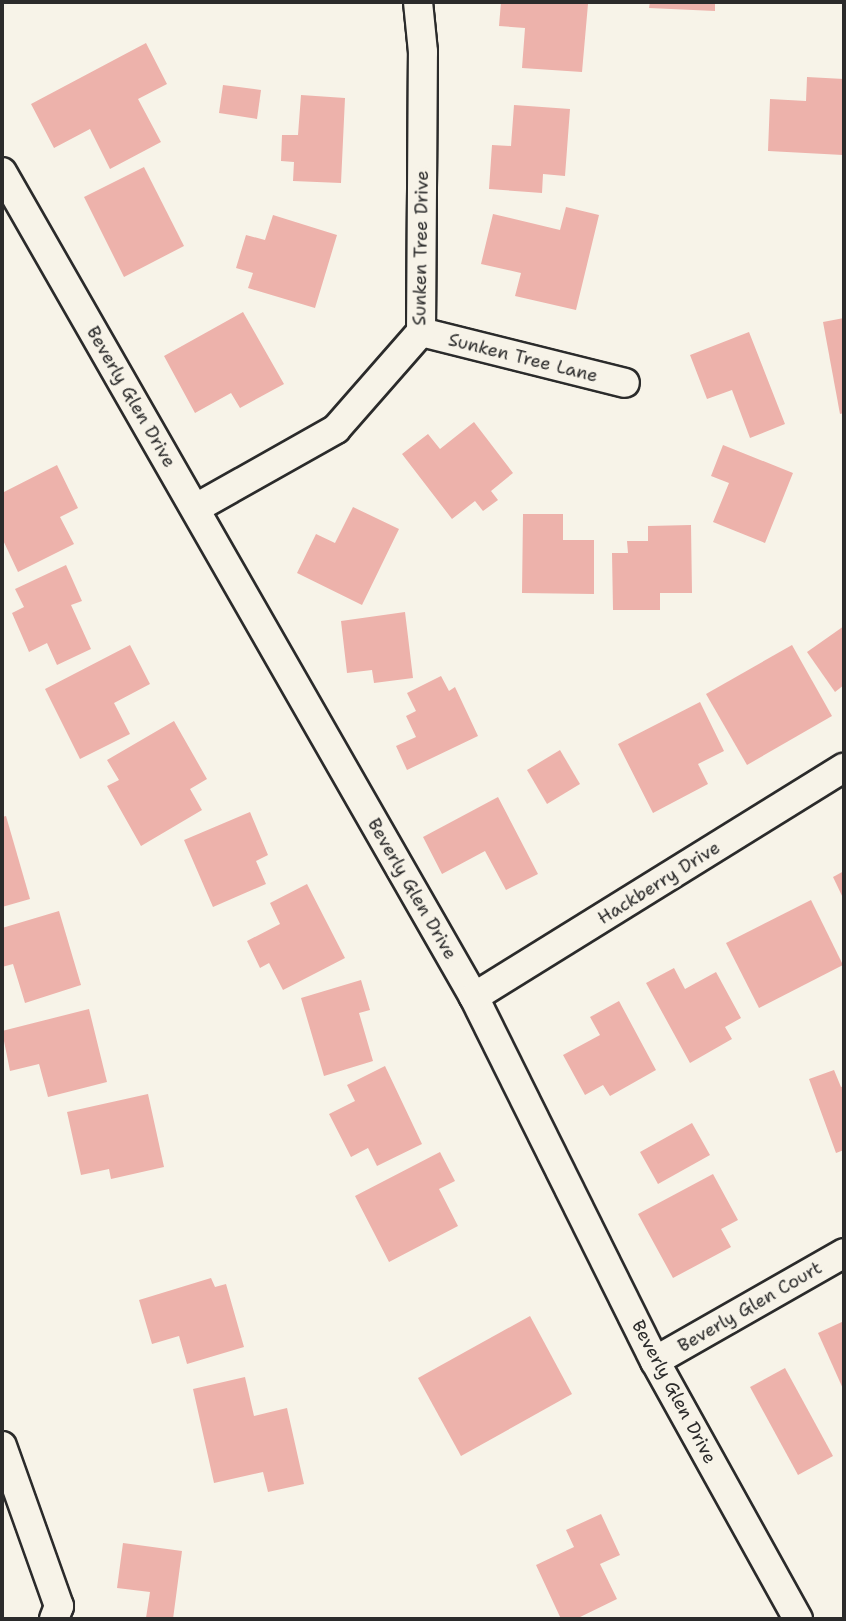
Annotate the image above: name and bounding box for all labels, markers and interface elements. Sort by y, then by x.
street label: Sunken Tree Drive [409,170,433,326]
street label: Beverly Glen Drive [82,323,180,471]
street label: Sunken Tree Lane [446,329,600,387]
street label: Beverly Glen Drive [363,815,461,963]
street label: Hackberry Drive [594,837,724,929]
street label: Beverly Glen Court [674,1257,826,1357]
street label: Beverly Glen Drive [627,1317,721,1467]

